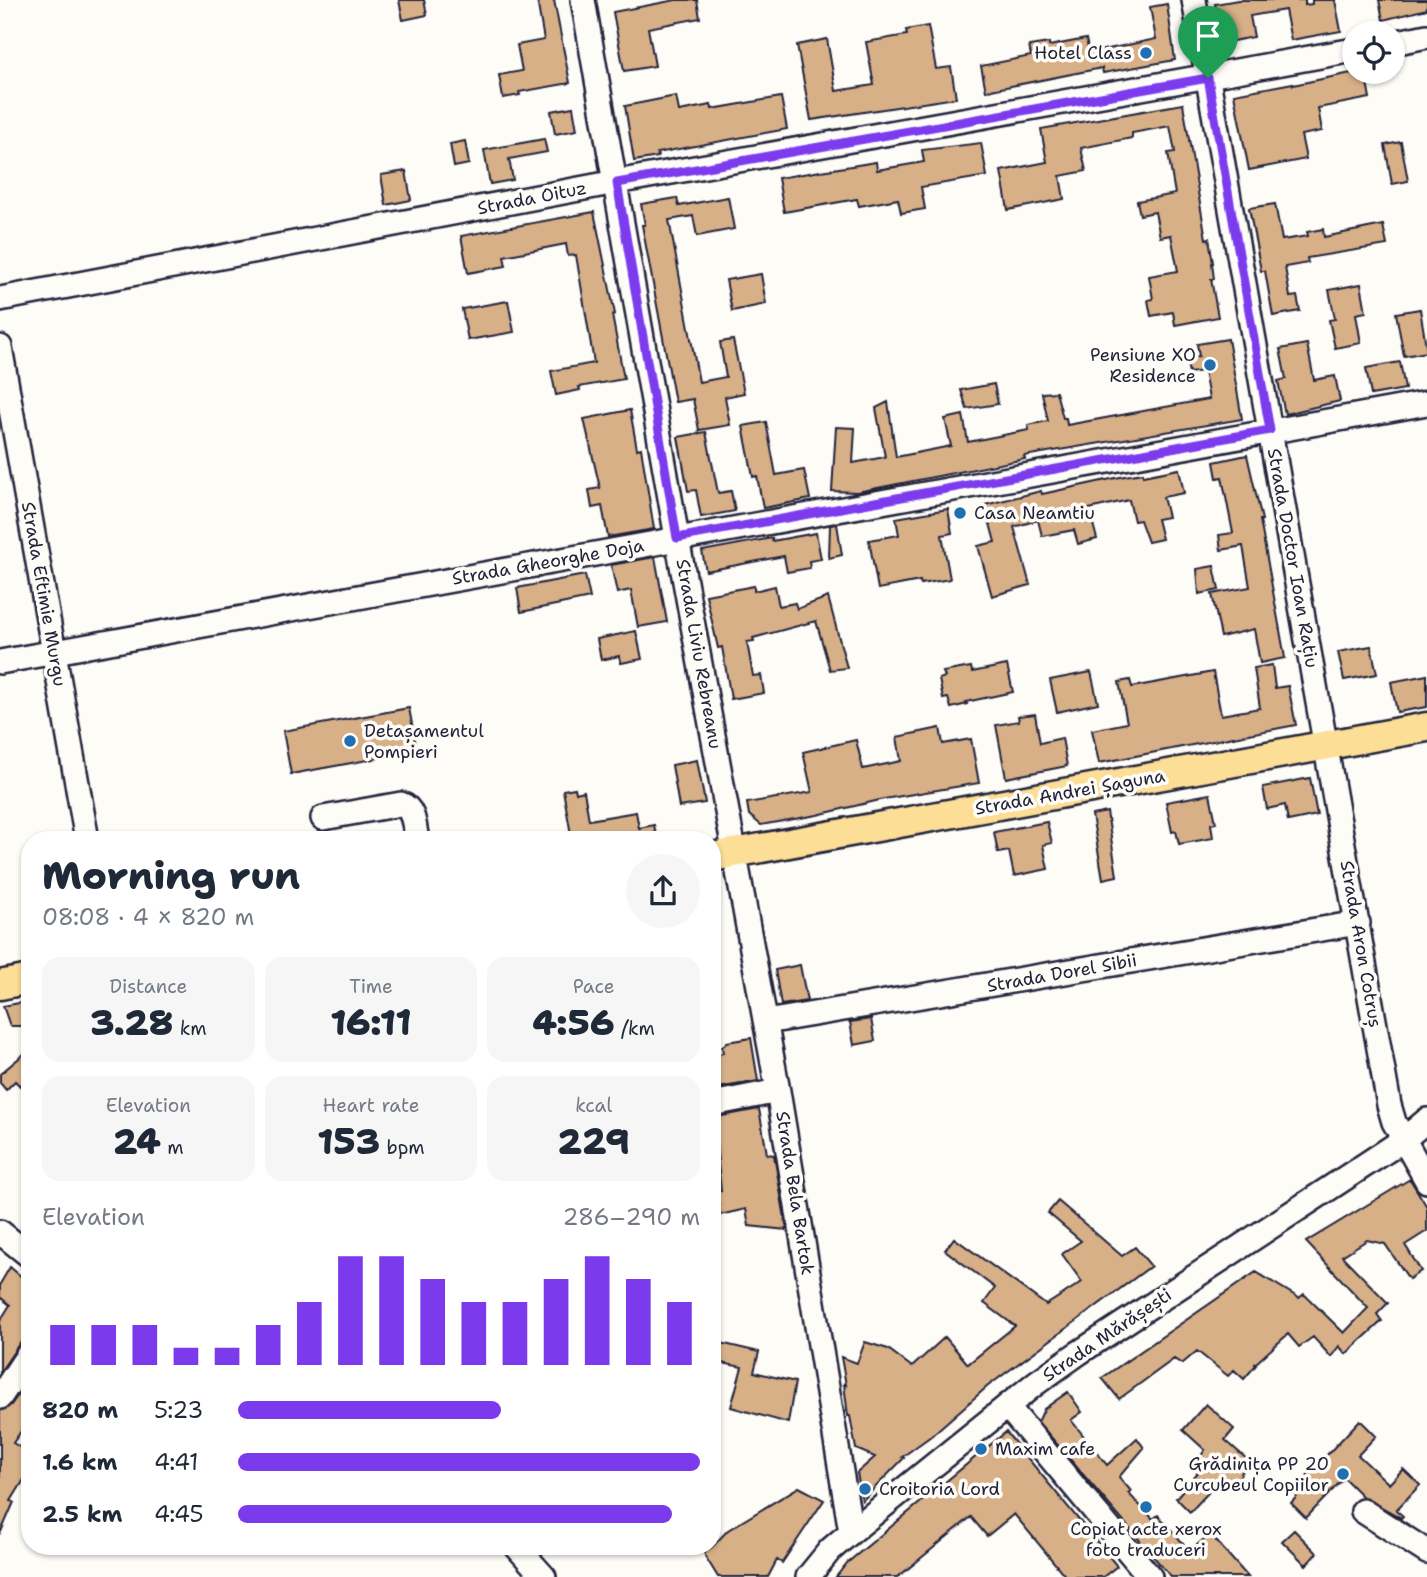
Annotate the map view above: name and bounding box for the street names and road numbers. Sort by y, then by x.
street label: Strada Oituz [475,176,589,220]
street label: Strada Doctor Ioan Rațiu [1262,446,1324,670]
street label: Strada Eftimie Murgu [16,500,72,688]
street label: Strada Gheorghe Doja [450,533,646,591]
street label: Strada Liviu Rebreanu [670,557,728,751]
street label: Strada Andrei Șaguna [973,763,1167,821]
street label: Strada Aron Cotruș [1334,859,1388,1029]
street label: Strada Dorel Sibii [985,948,1139,998]
street label: Strada Bela Bartok [770,1109,820,1277]
street label: Strada Mărășești [1038,1283,1176,1387]

